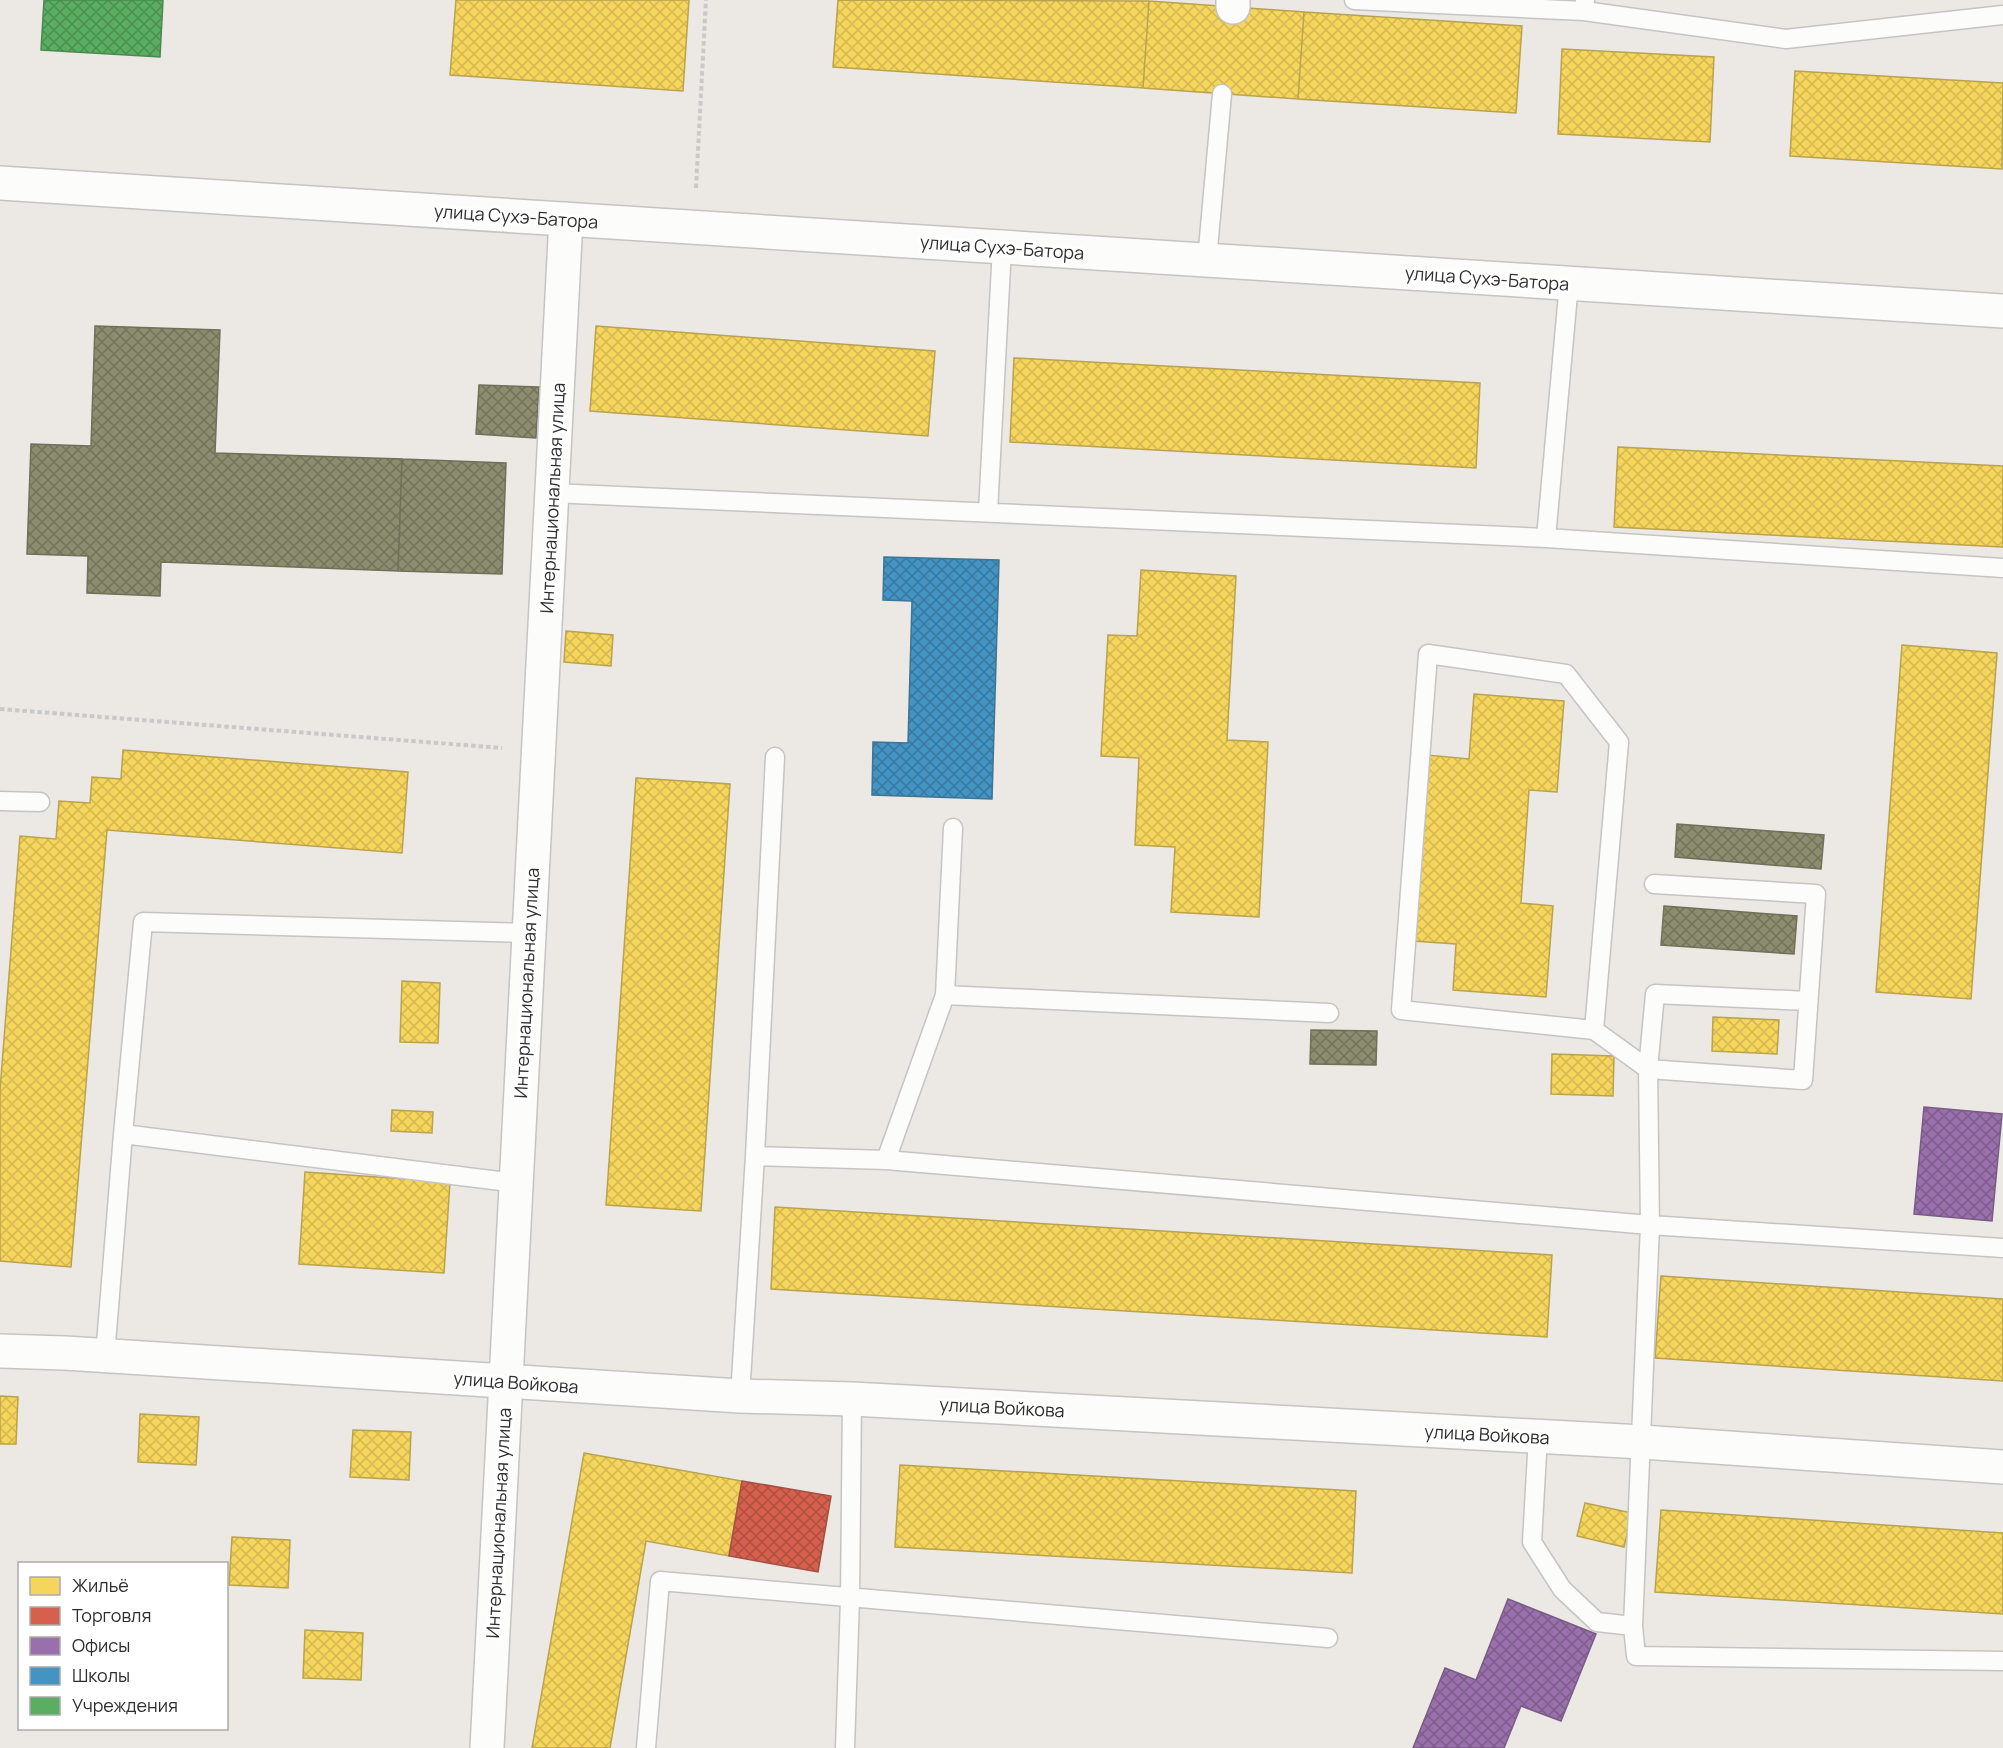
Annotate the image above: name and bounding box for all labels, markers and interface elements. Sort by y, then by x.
street label: улица Сухэ-Батора [433,198,599,234]
street label: улица Сухэ-Батора [919,229,1085,265]
street label: улица Сухэ-Батора [1404,260,1570,296]
street label: Интернациональная улица [534,382,570,614]
street label: Интернациональная улица [508,867,544,1099]
street label: улица Войкова [453,1366,579,1398]
street label: улица Войкова [939,1392,1065,1422]
street label: Интернациональная улица [480,1407,516,1639]
street label: улица Войкова [1424,1419,1550,1449]
legend [18,1562,228,1730]
text: Жильё [72,1573,129,1597]
text: Торговля [72,1603,151,1627]
text: Офисы [72,1633,130,1657]
text: Школы [72,1663,130,1687]
text: Учреждения [72,1693,178,1717]

